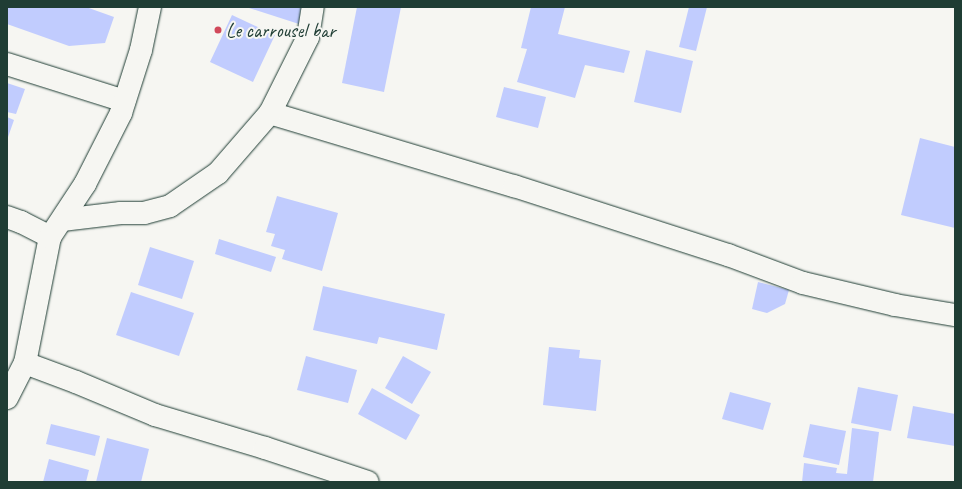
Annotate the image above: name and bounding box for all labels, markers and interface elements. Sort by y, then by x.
place label: Le carrousel bar [226,18,337,42]
marker: Le carrousel bar [213,25,223,35]

